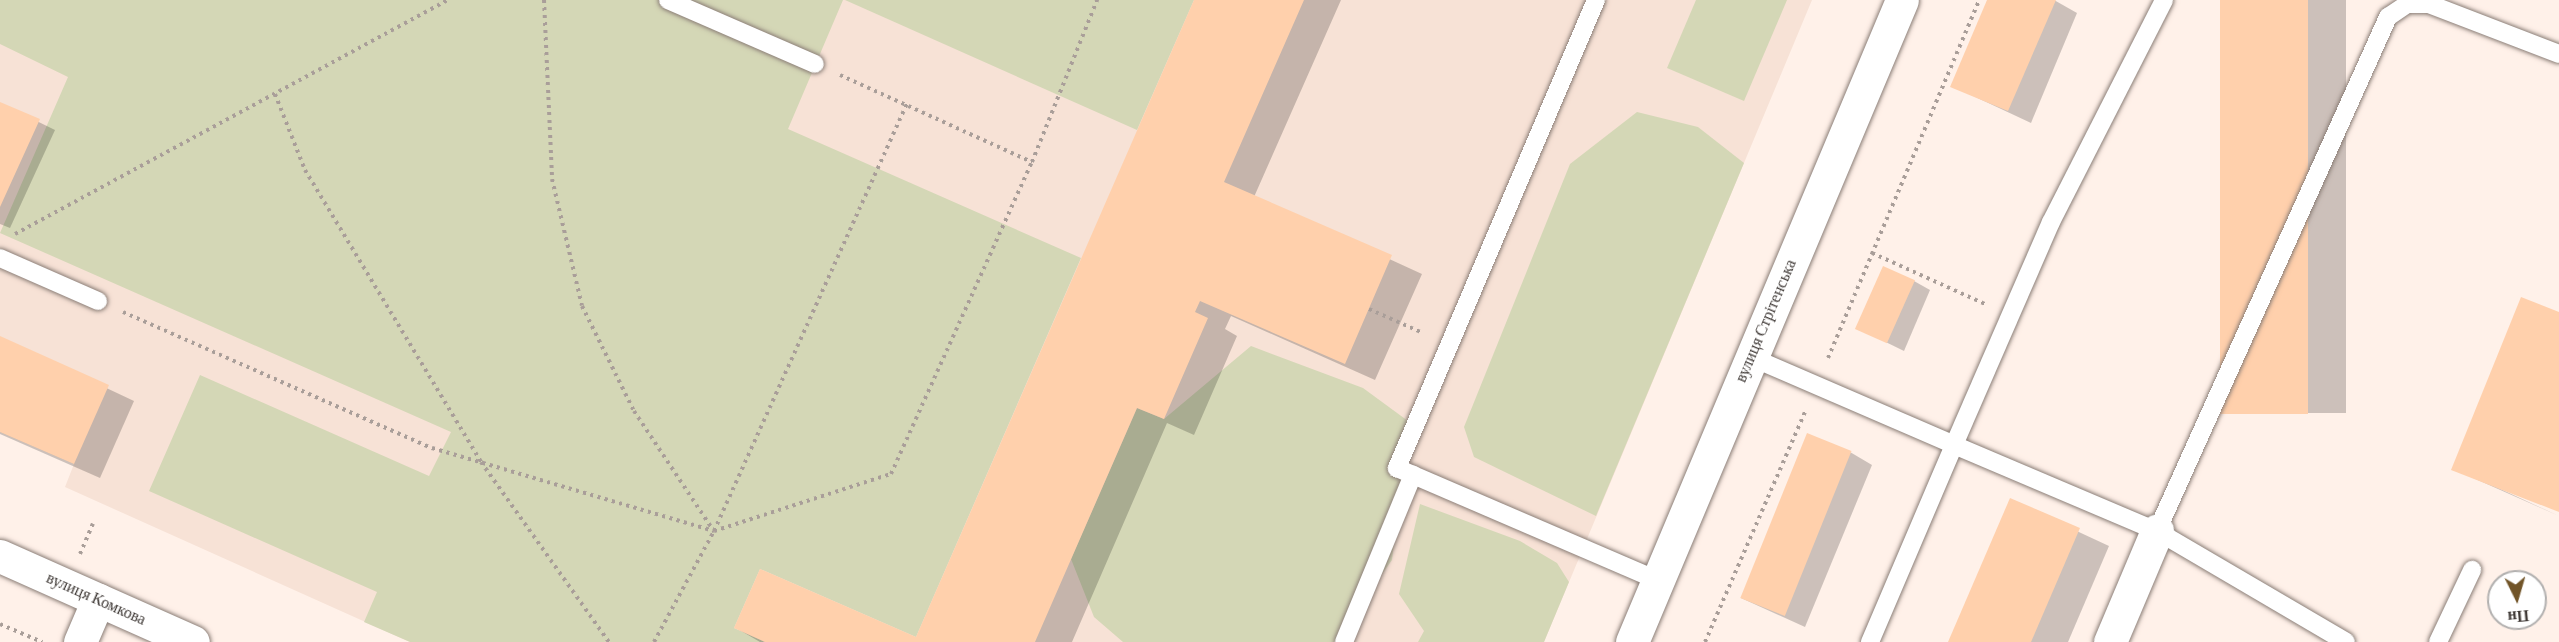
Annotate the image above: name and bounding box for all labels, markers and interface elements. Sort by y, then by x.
street label: вулиця Стрітенська [1731,257,1801,385]
street label: вулиця Комкова [43,568,149,630]
north arrow [2487,570,2547,630]
text: Пн [2507,607,2530,626]

